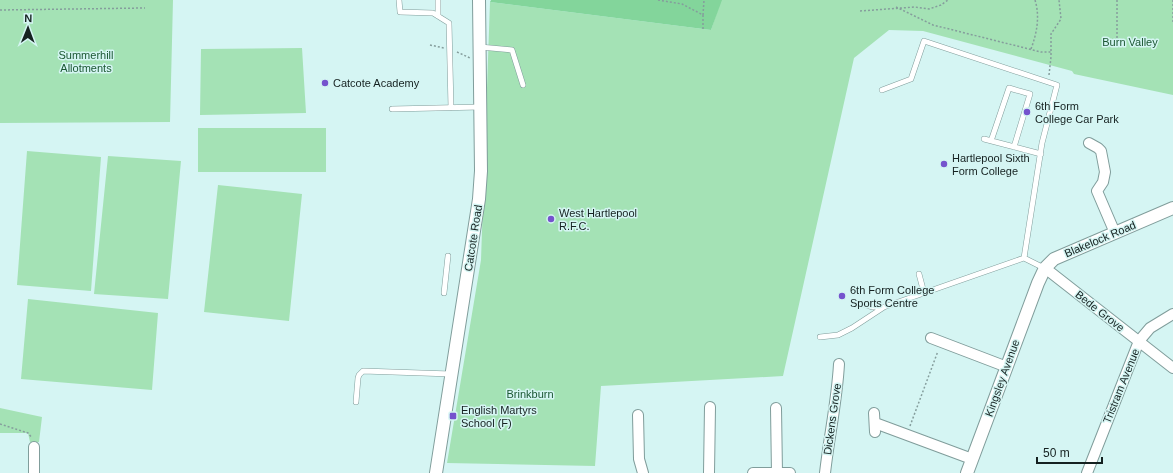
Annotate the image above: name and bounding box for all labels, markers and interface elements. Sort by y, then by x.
north arrow [8,8,48,48]
text: N [24,12,32,24]
park label: Burn Valley [1102,36,1158,48]
park label: Summerhill Allotments [58,49,114,74]
place label: Catcote Academy [333,77,420,89]
marker: Catcote Academy [320,78,330,88]
place label: 6th Form College Car Park [1035,100,1119,125]
marker: 6th Form College Car Park [1022,107,1032,117]
place label: Hartlepool Sixth Form College [952,152,1030,177]
marker: Hartlepool Sixth Form College [939,159,949,169]
street label: Catcote Road [462,204,484,272]
place label: West Hartlepool R.F.C. [559,207,637,232]
marker: West Hartlepool R.F.C. [546,214,556,224]
street label: Blakelock Road [1062,219,1138,259]
place label: 6th Form College Sports Centre [850,284,934,309]
street label: Bede Grove [1073,288,1127,334]
marker: 6th Form College Sports Centre [837,291,847,301]
street label: Kingsley Avenue [982,338,1022,418]
street label: Tristram Avenue [1101,347,1141,425]
street label: Dickens Grove [821,382,843,456]
park label: Brinkburn [506,388,554,400]
place label: English Martyrs School (F) [461,404,537,429]
marker: English Martyrs School (F) [448,411,458,421]
scale bar [1037,439,1102,465]
text: 50 m [1043,446,1070,460]

